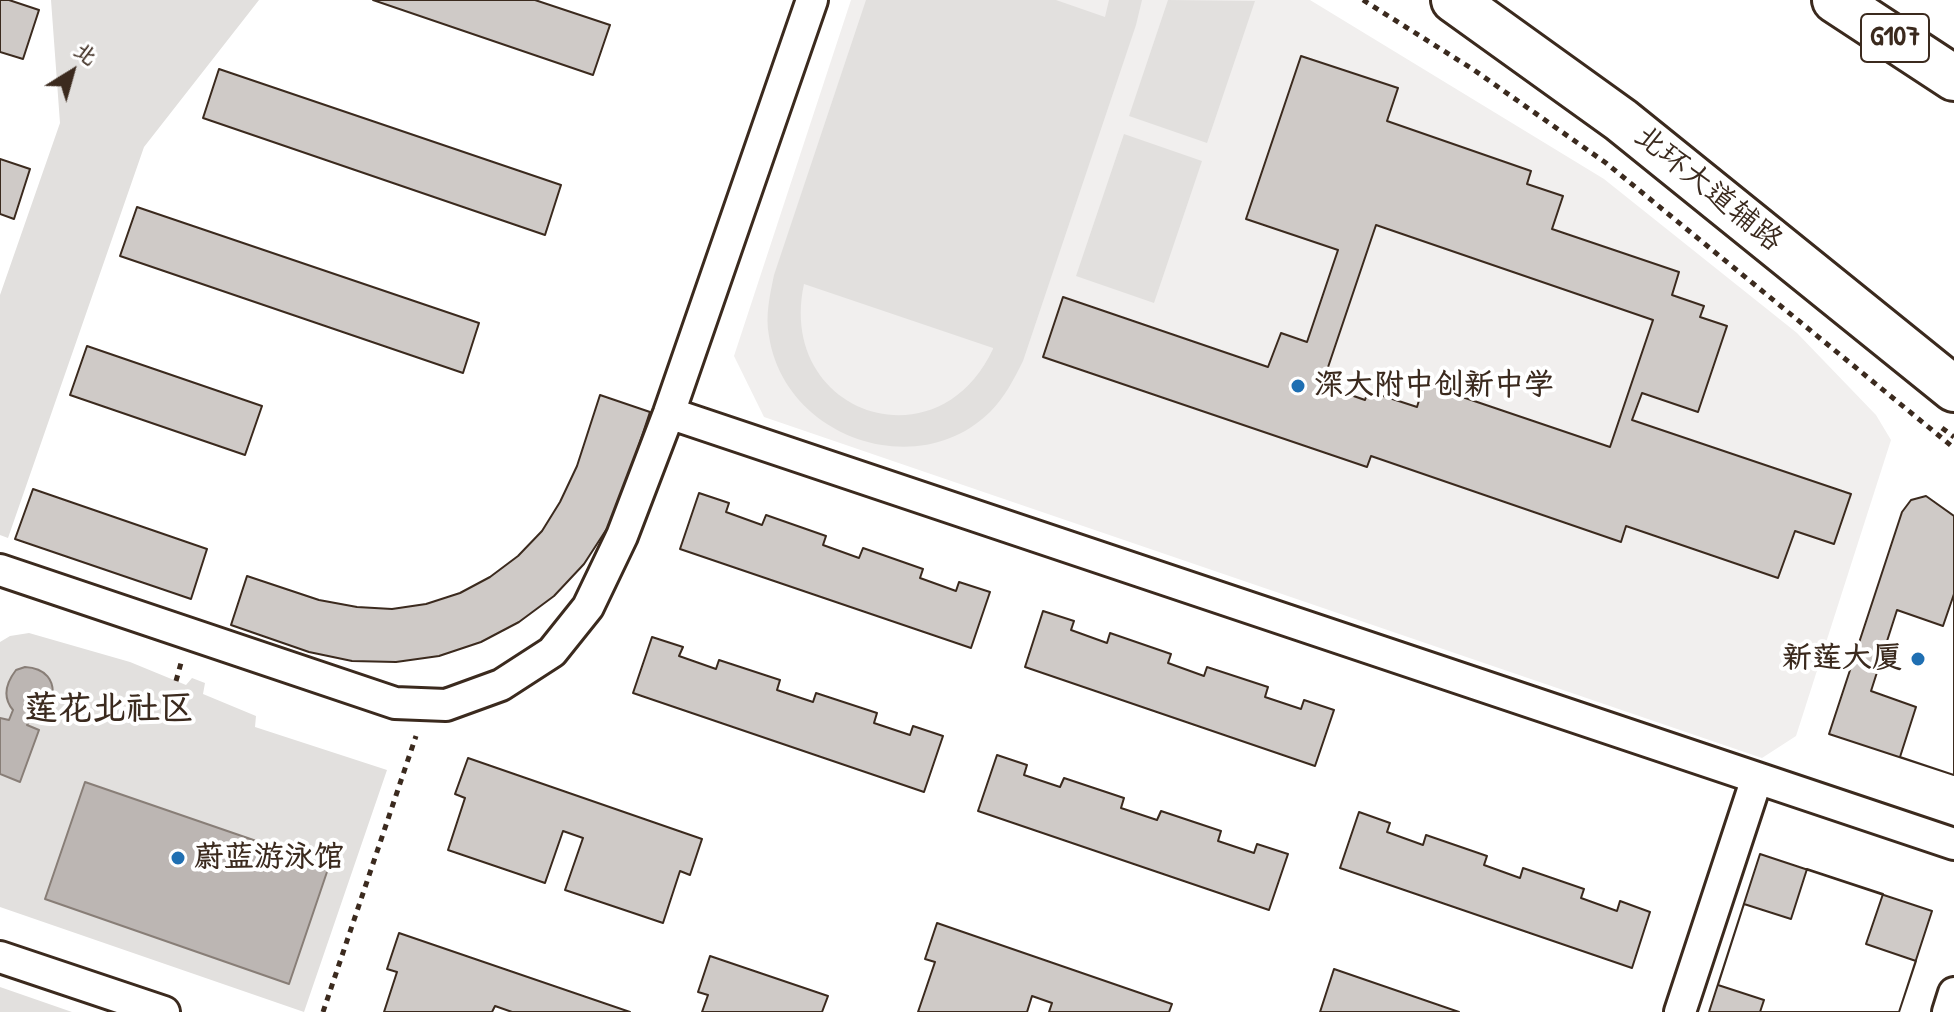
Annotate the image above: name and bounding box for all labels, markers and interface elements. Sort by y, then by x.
road number: G107 [1861,14,1929,62]
north arrow [32,32,112,112]
text: 北 [69,34,104,71]
street label: 北环大道辅路 [1627,118,1789,260]
place label: 深大附中创新中学 [1314,368,1554,404]
marker: 深大附中创新中学 [1289,377,1307,395]
place label: 新莲大厦 [1782,641,1902,677]
marker: 新莲大厦 [1909,650,1927,668]
district label: 莲花北社区 [24,690,194,730]
place label: 蔚蓝游泳馆 [194,840,344,876]
marker: 蔚蓝游泳馆 [169,849,187,867]

